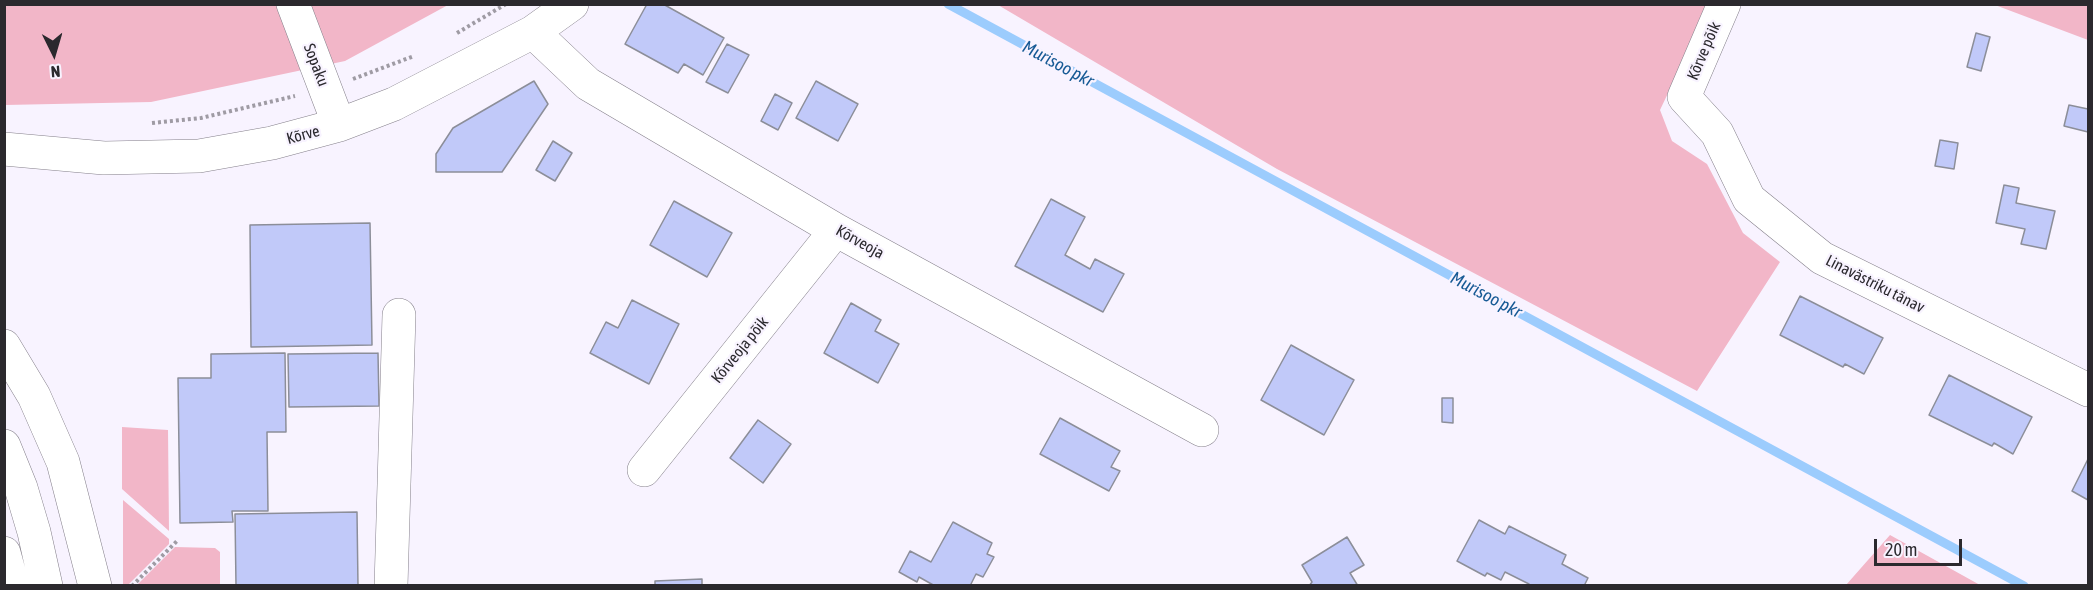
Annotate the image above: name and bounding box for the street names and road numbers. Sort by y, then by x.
street label: Kõrve põik [1683,19,1725,83]
street label: Sopaku [299,41,333,89]
street label: Kõrve [284,121,322,149]
street label: Kõrveoja [833,221,887,263]
street label: Linavästriku tänav [1822,251,1928,317]
street label: Kõrveoja põik [707,313,773,387]

